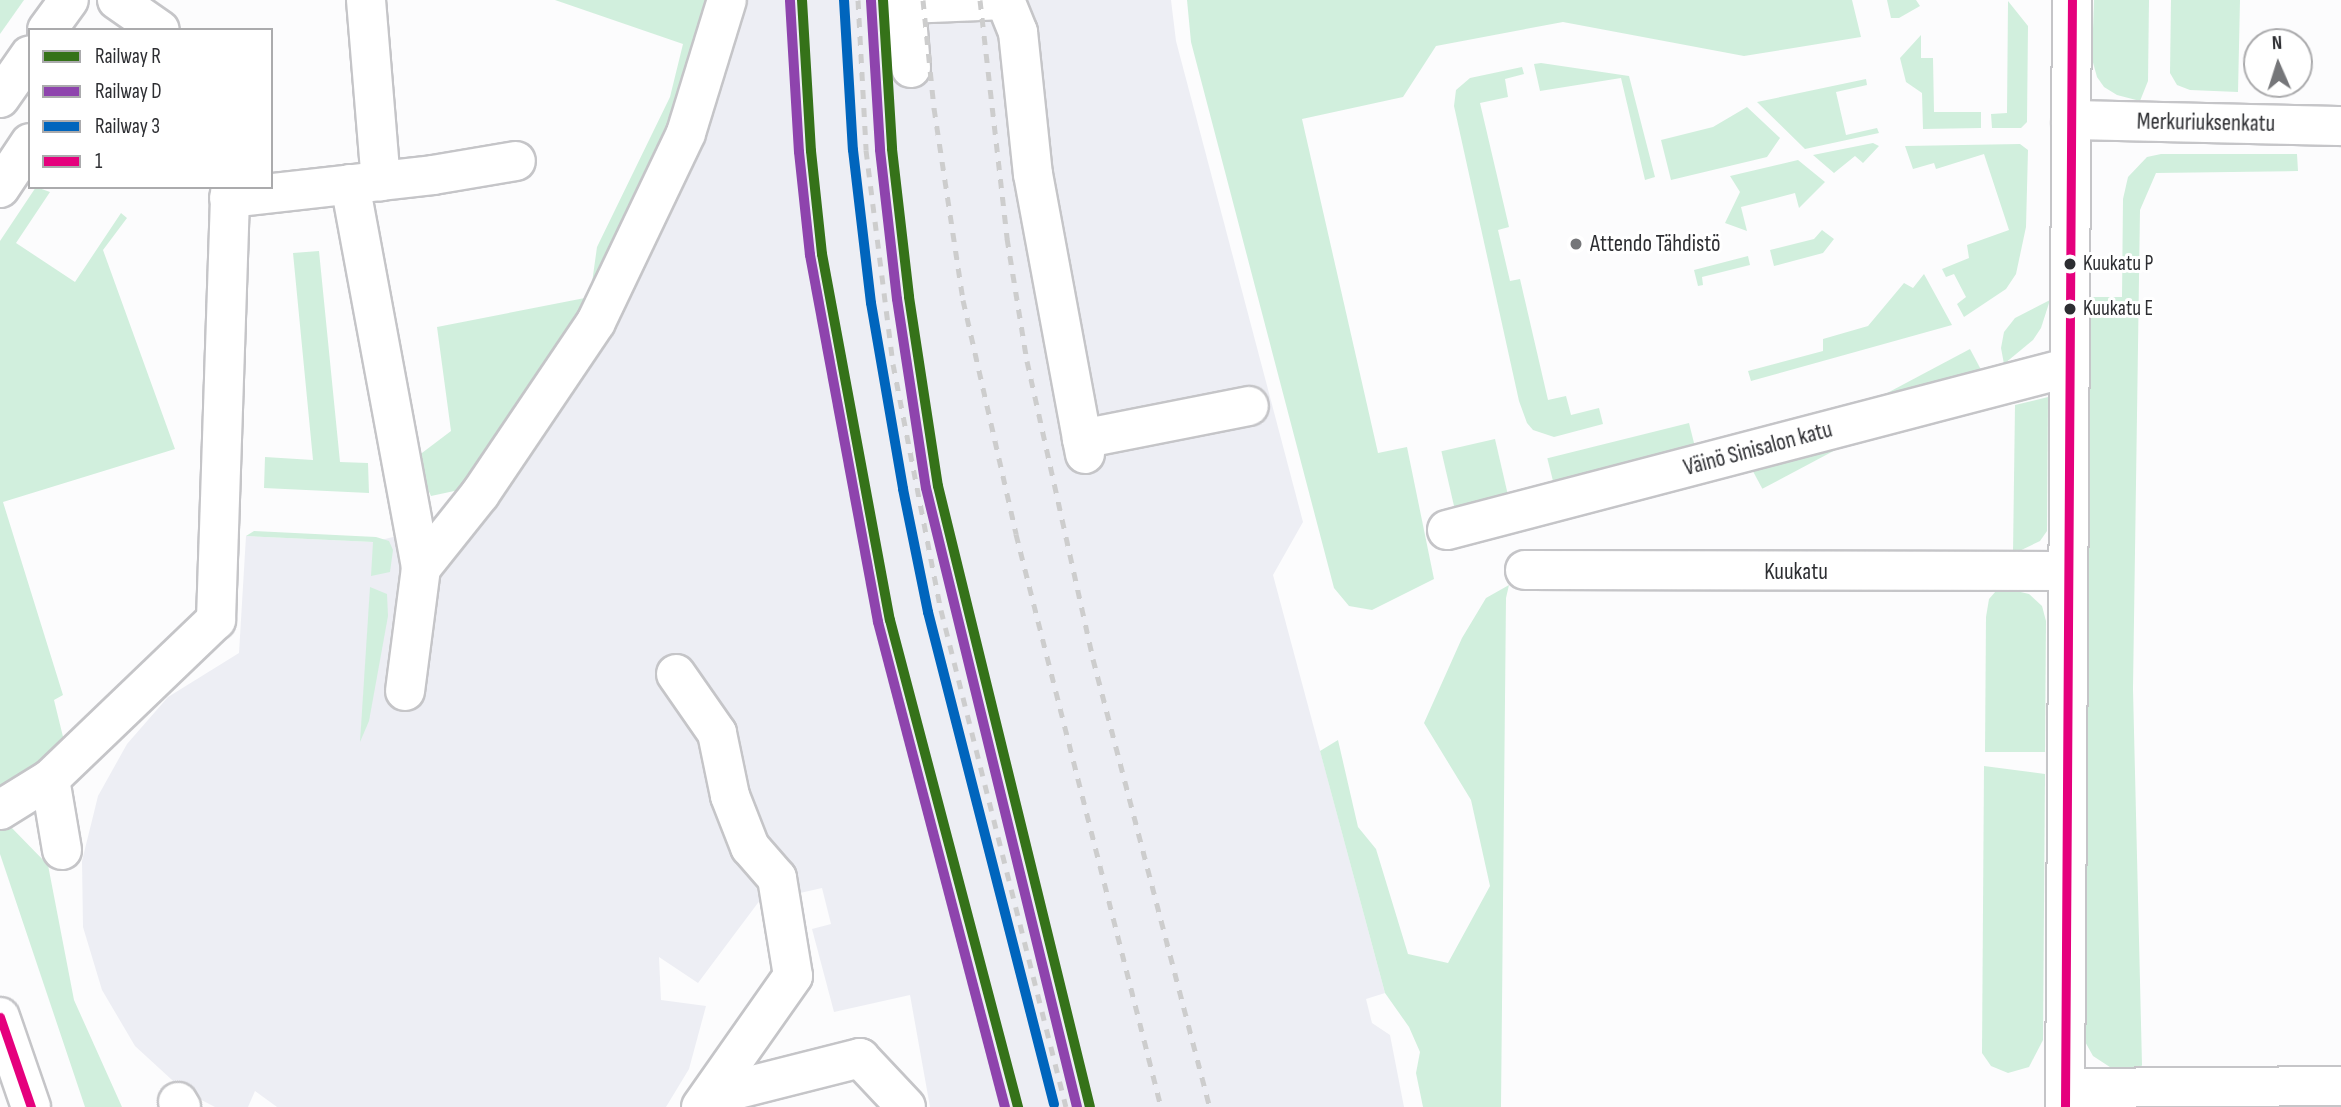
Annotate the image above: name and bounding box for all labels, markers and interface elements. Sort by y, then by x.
legend [28,28,273,189]
north arrow [2243,28,2313,98]
text: N [2271,32,2283,55]
text: Railway R [95,44,161,69]
text: Railway D [95,79,162,104]
street label: Merkuriuksenkatu [2137,108,2275,138]
text: Railway 3 [95,114,160,139]
text: 1 [95,149,102,174]
place label: Attendo Tähdistö [1590,230,1721,258]
marker: Attendo Tähdistö [1568,236,1584,252]
place label: Kuukatu P [2083,251,2153,277]
marker: Kuukatu P [2063,257,2077,271]
place label: Kuukatu E [2083,296,2153,322]
marker: Kuukatu E [2063,302,2077,316]
street label: Väinö Sinisalon katu [1681,416,1835,482]
street label: Kuukatu [1764,558,1828,586]

